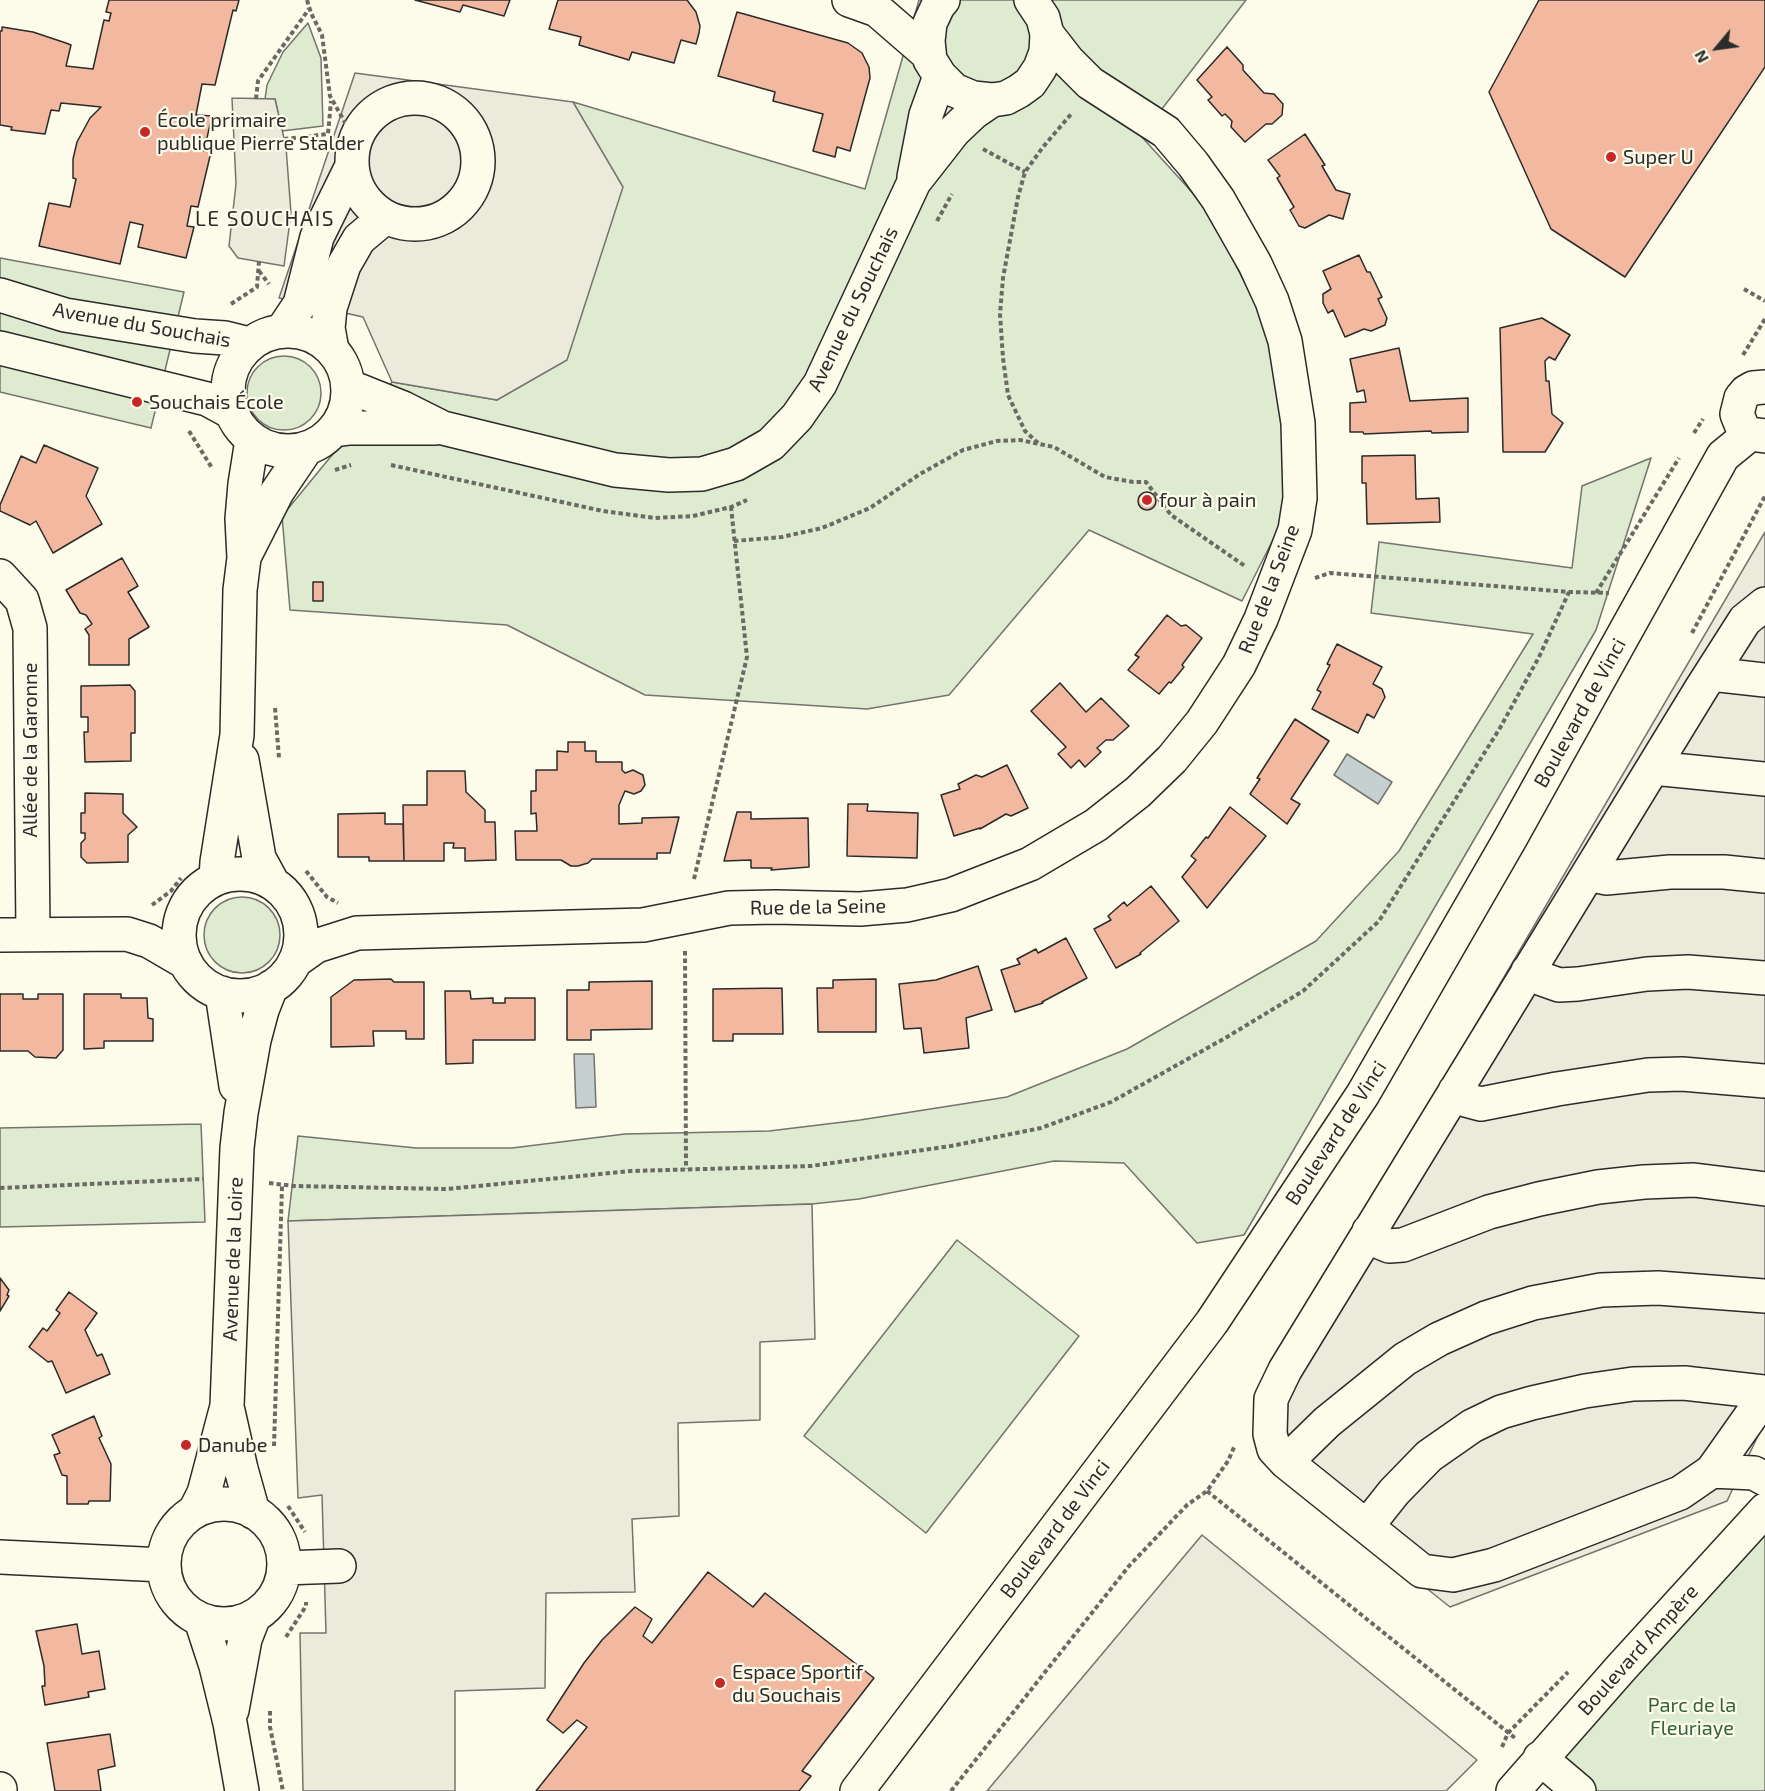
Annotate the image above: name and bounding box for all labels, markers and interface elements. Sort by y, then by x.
north arrow [1687,18,1747,78]
text: N [1690,47,1712,67]
place label: École primaire publique Pierre Stalder [157,108,365,155]
marker: École primaire publique Pierre Stalder [138,125,152,139]
place label: Super U [1623,145,1694,169]
marker: Super U [1604,150,1618,164]
district label: LE SOUCHAIS [195,206,335,232]
street label: Avenue du Souchais [803,223,903,395]
street label: Avenue du Souchais [51,298,233,352]
place label: Souchais École [149,390,284,414]
marker: Souchais École [130,395,144,409]
place label: four à pain [1159,488,1256,512]
marker: four à pain [1140,493,1154,507]
street label: Rue de la Seine [1233,521,1305,657]
street label: Boulevard de Vinci [1529,634,1631,792]
street label: Allée de la Garonne [18,663,42,837]
street label: Rue de la Seine [750,894,886,920]
street label: Boulevard de Vinci [1280,1056,1392,1210]
street label: Avenue de la Loire [218,1176,248,1342]
place label: Danube [198,1433,267,1457]
marker: Danube [179,1438,193,1452]
street label: Boulevard de Vinci [995,1455,1115,1603]
street label: Boulevard Ampère [1573,1580,1703,1720]
place label: Espace Sportif du Souchais [732,1660,863,1707]
marker: Espace Sportif du Souchais [713,1676,727,1690]
park label: Parc de la Fleuriaye [1648,1693,1736,1740]

